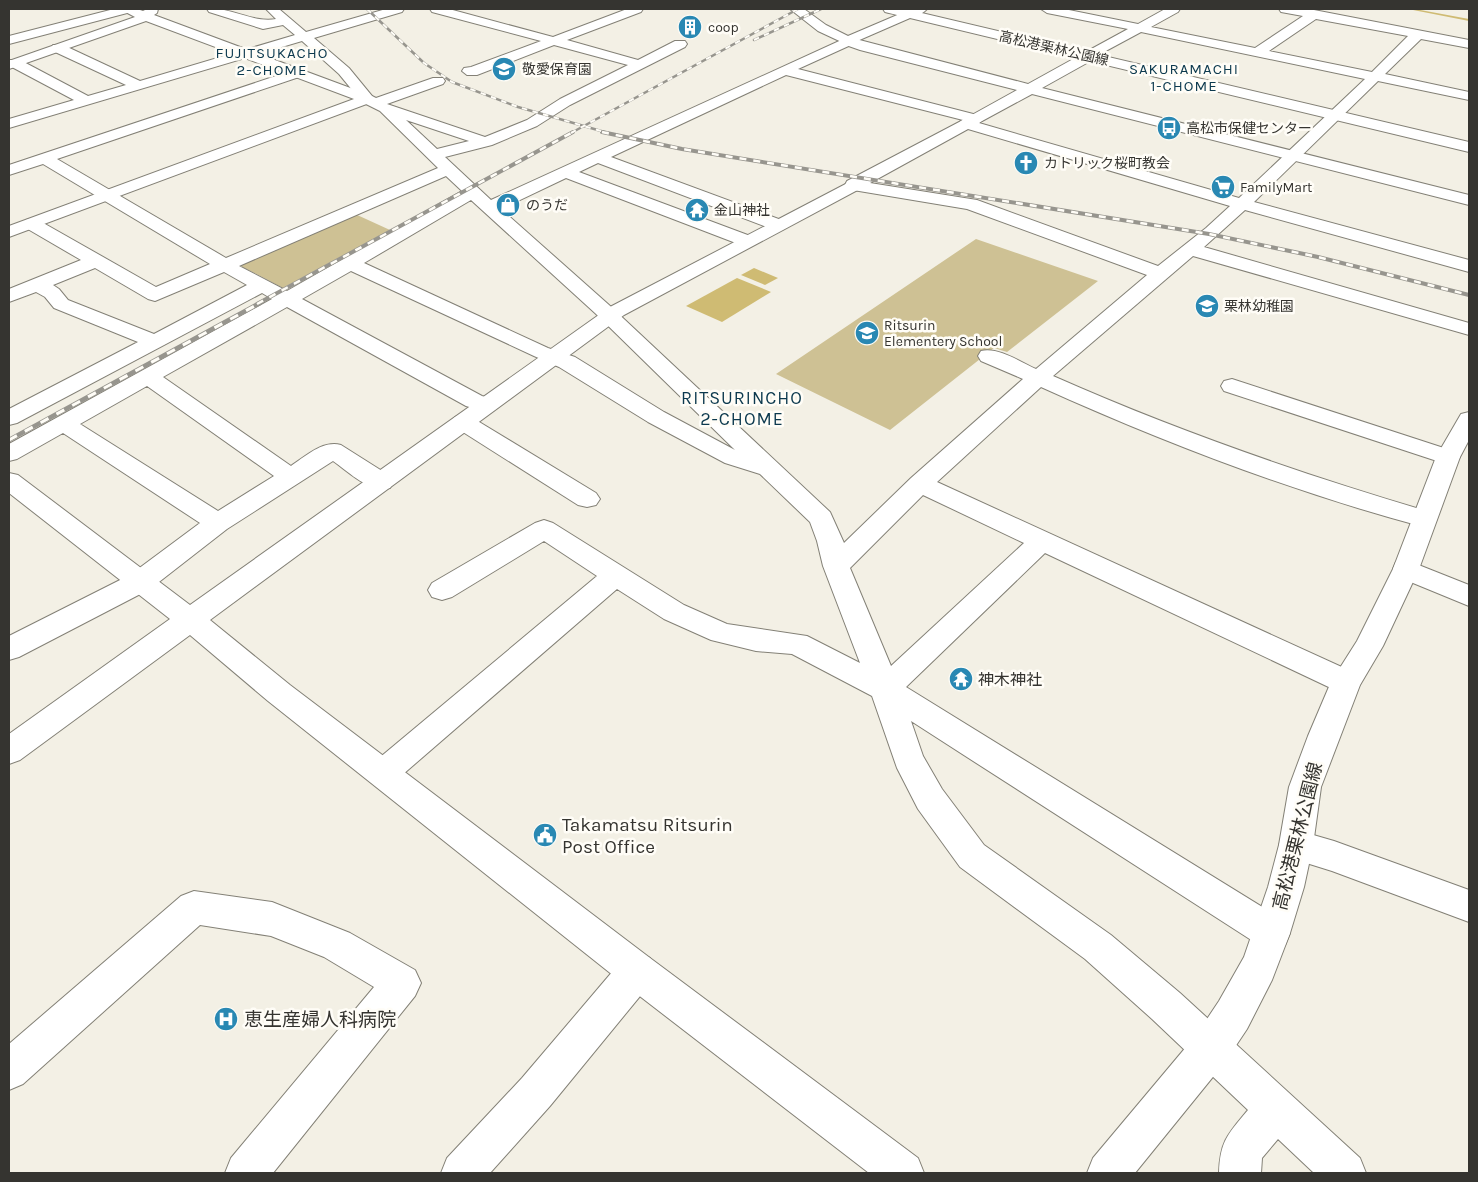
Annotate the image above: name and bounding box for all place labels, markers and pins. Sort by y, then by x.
building icon: coop [677,14,703,40]
place label: coop [708,19,739,36]
school or university icon: 敬愛保育園 [491,56,517,82]
place label: 敬愛保育園 [522,61,592,78]
bus stop icon: 高松市保健センター [1156,115,1182,141]
place label: 高松市保健センター [1186,120,1312,137]
church icon: カトリック桜町教会 [1013,150,1039,176]
place label: カトリック桜町教会 [1044,155,1170,172]
supermarket icon: FamilyMart [1210,174,1236,200]
place label: FamilyMart [1240,179,1312,196]
shop icon: のうだ [495,192,521,218]
place label: のうだ [526,197,568,214]
temple icon: 金山神社 [684,197,710,223]
place label: 金山神社 [714,202,770,219]
school or university icon: 栗林幼稚園 [1194,293,1220,319]
place label: 栗林幼稚園 [1224,298,1294,315]
place label: Ritsurin Elementery School [884,317,1002,350]
school or university icon: Ritsurin Elementery School [854,320,880,346]
temple icon: 神木神社 [948,666,974,692]
place label: 神木神社 [978,670,1042,689]
place label: Takamatsu Ritsurin Post Office [562,814,733,858]
public building icon: Takamatsu Ritsurin Post Office [532,822,558,848]
hospital icon: 恵生産婦人科病院 [213,1006,239,1032]
place label: 恵生産婦人科病院 [244,1009,396,1031]

